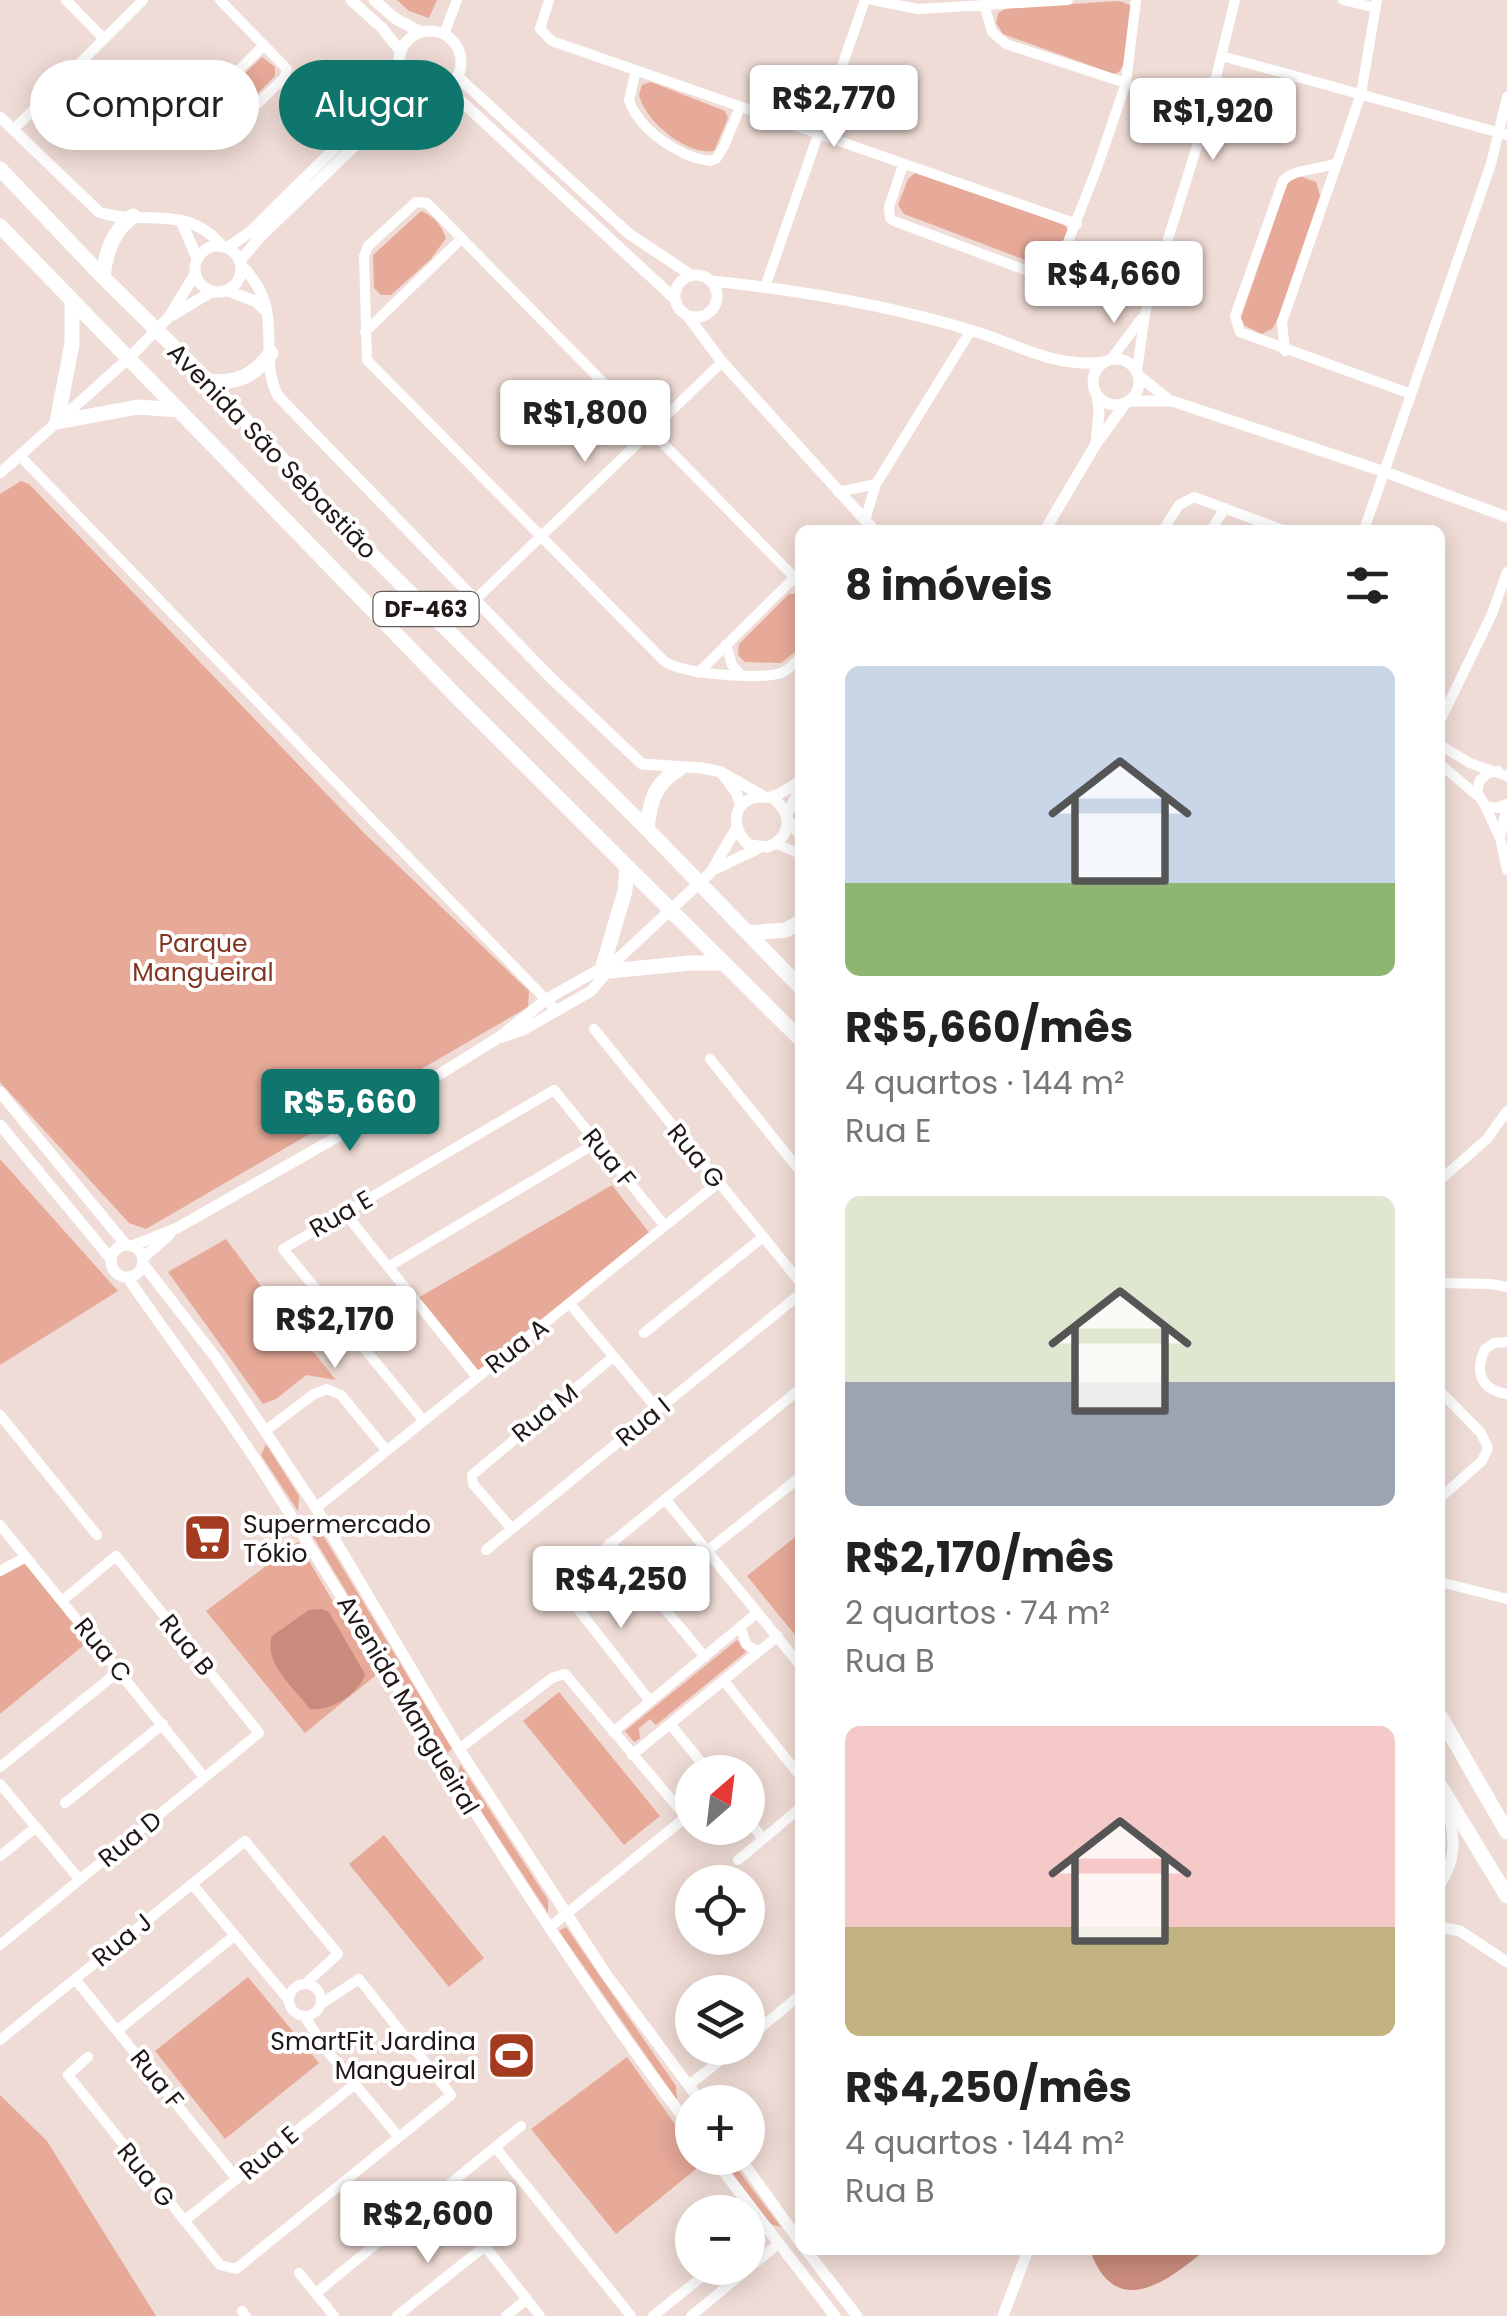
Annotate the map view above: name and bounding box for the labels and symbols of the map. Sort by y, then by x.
pin: R$2,770 [742,65,926,150]
pin: R$1,920 [1121,78,1305,163]
pin: R$4,660 [1022,241,1206,326]
street label: Avenida São Sebastião [159,335,385,567]
pin: R$1,800 [493,380,677,465]
road number: DF-463 [374,592,478,626]
park label: Parque Mangueiral [132,926,274,990]
pin: R$5,660 [258,1069,442,1154]
street label: Rua G [659,1116,733,1196]
street label: Rua F [574,1121,644,1195]
street label: Rua E [303,1182,379,1246]
pin: R$2,170 [243,1286,427,1371]
street label: Rua A [478,1310,556,1382]
street label: Rua M [504,1375,586,1451]
street label: Rua I [608,1389,678,1455]
place label: Supermercado Tókio [243,1507,431,1571]
supermarket icon: Supermercado Tókio [182,1512,234,1564]
pin: R$4,250 [529,1546,713,1631]
street label: Avenida Mangueiral [329,1589,487,1821]
street label: Rua B [151,1607,223,1683]
street label: Rua C [66,1610,140,1690]
north arrow [675,1755,765,1845]
street label: Rua D [91,1803,169,1875]
street label: Rua J [85,1905,159,1975]
place label: SmartFit Jardina Mangueiral [270,2024,476,2088]
sports icon: SmartFit Jardina Mangueiral [485,2029,537,2081]
street label: Rua F [122,2042,192,2116]
street label: Rua E [232,2118,306,2188]
street label: Rua G [109,2135,183,2215]
pin: R$2,600 [336,2181,520,2266]

